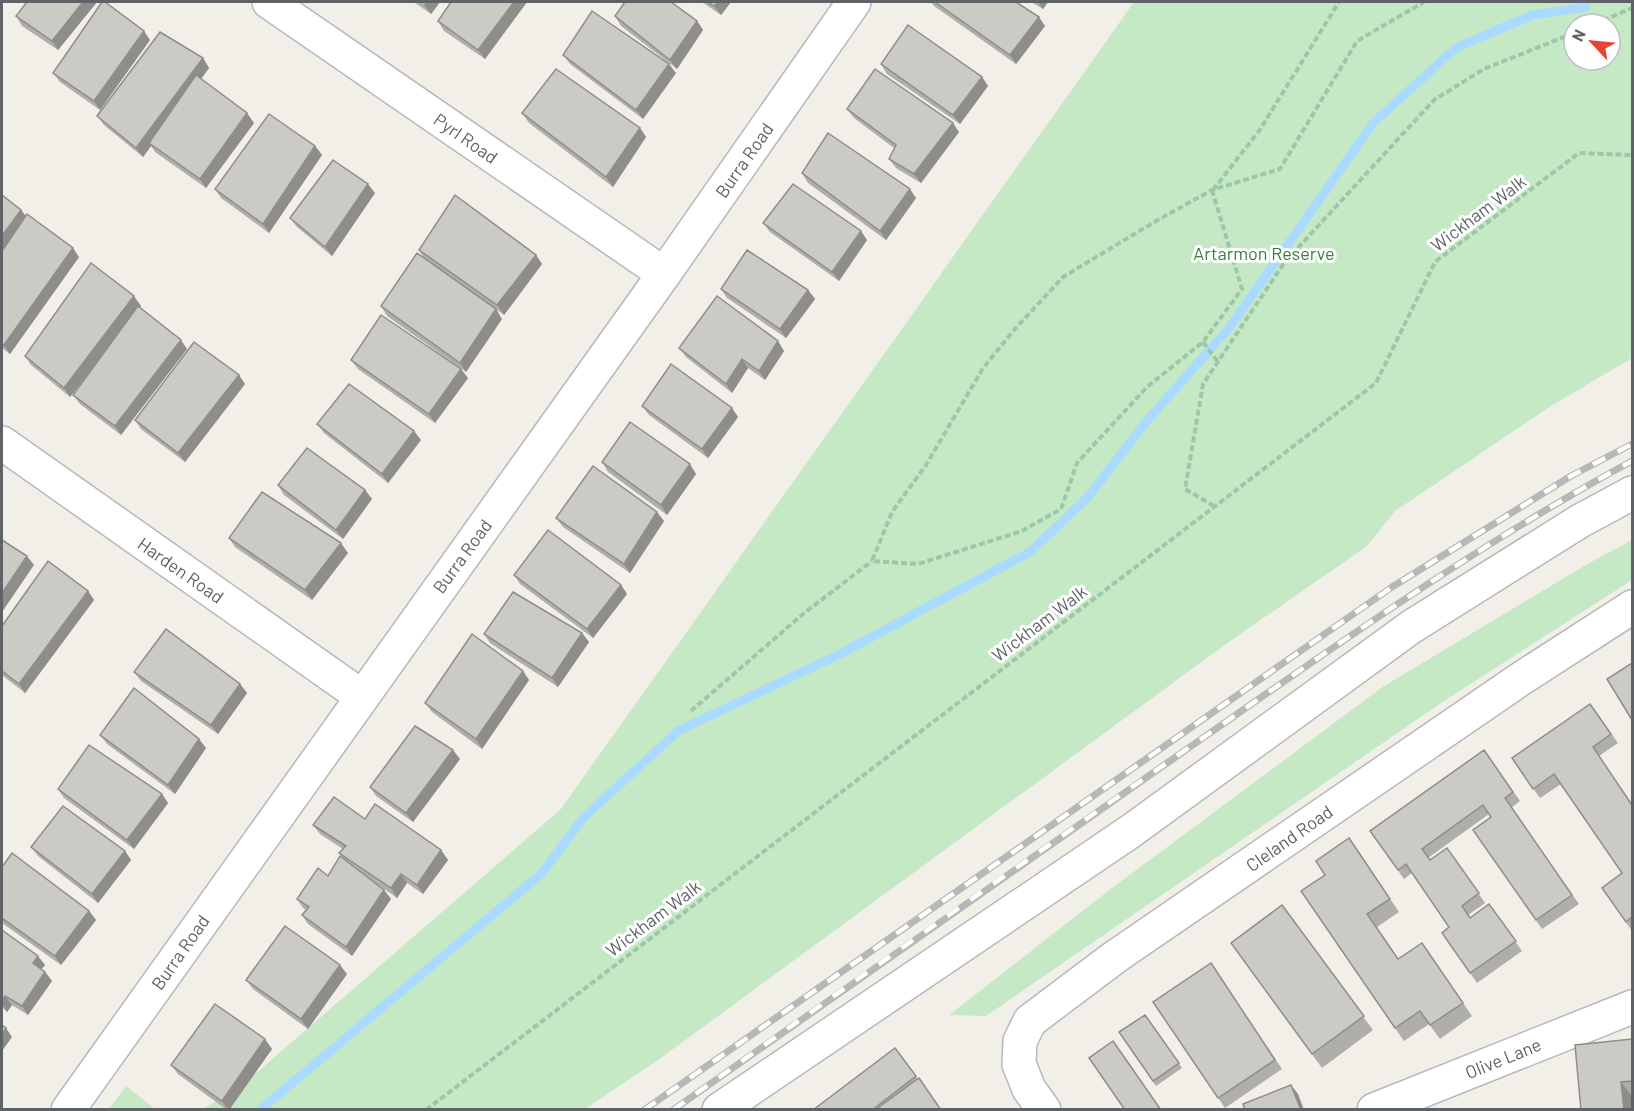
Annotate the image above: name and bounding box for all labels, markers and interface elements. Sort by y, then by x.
north arrow [1562,12,1622,72]
text: N [1567,26,1589,44]
street label: Pyrl Road [430,108,502,168]
street label: Burra Road [710,118,778,202]
street label: Wickham Walk [1426,170,1530,256]
park label: Artarmon Reserve [1193,242,1335,264]
street label: Burra Road [428,515,496,597]
street label: Harden Road [134,532,228,608]
street label: Wickham Walk [987,580,1091,666]
street label: Cleland Road [1241,800,1337,876]
street label: Wickham Walk [601,875,705,961]
street label: Burra Road [146,910,214,994]
street label: Olive Lane [1462,1033,1544,1083]

